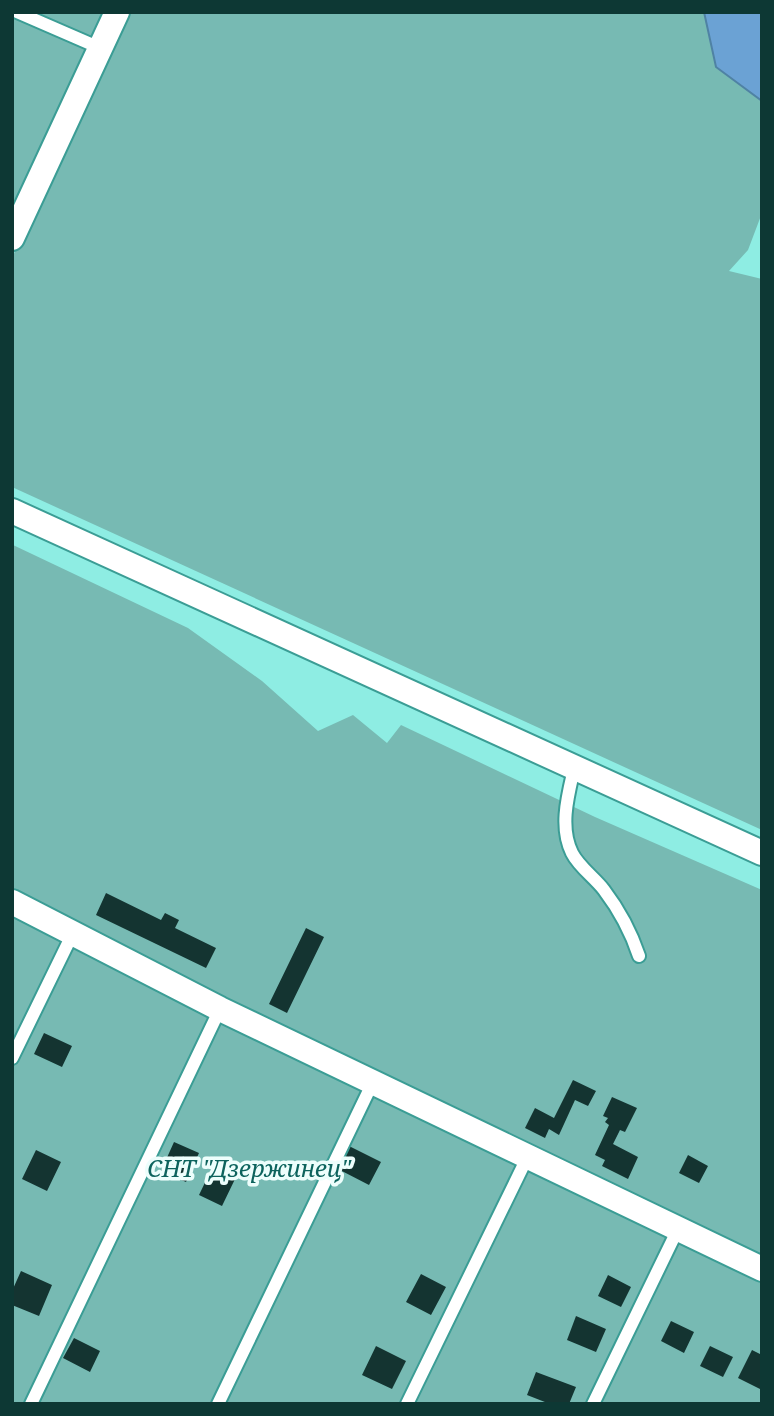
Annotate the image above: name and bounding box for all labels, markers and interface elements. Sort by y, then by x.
park label: СНТ "Дзержинец" [147,1151,352,1184]

